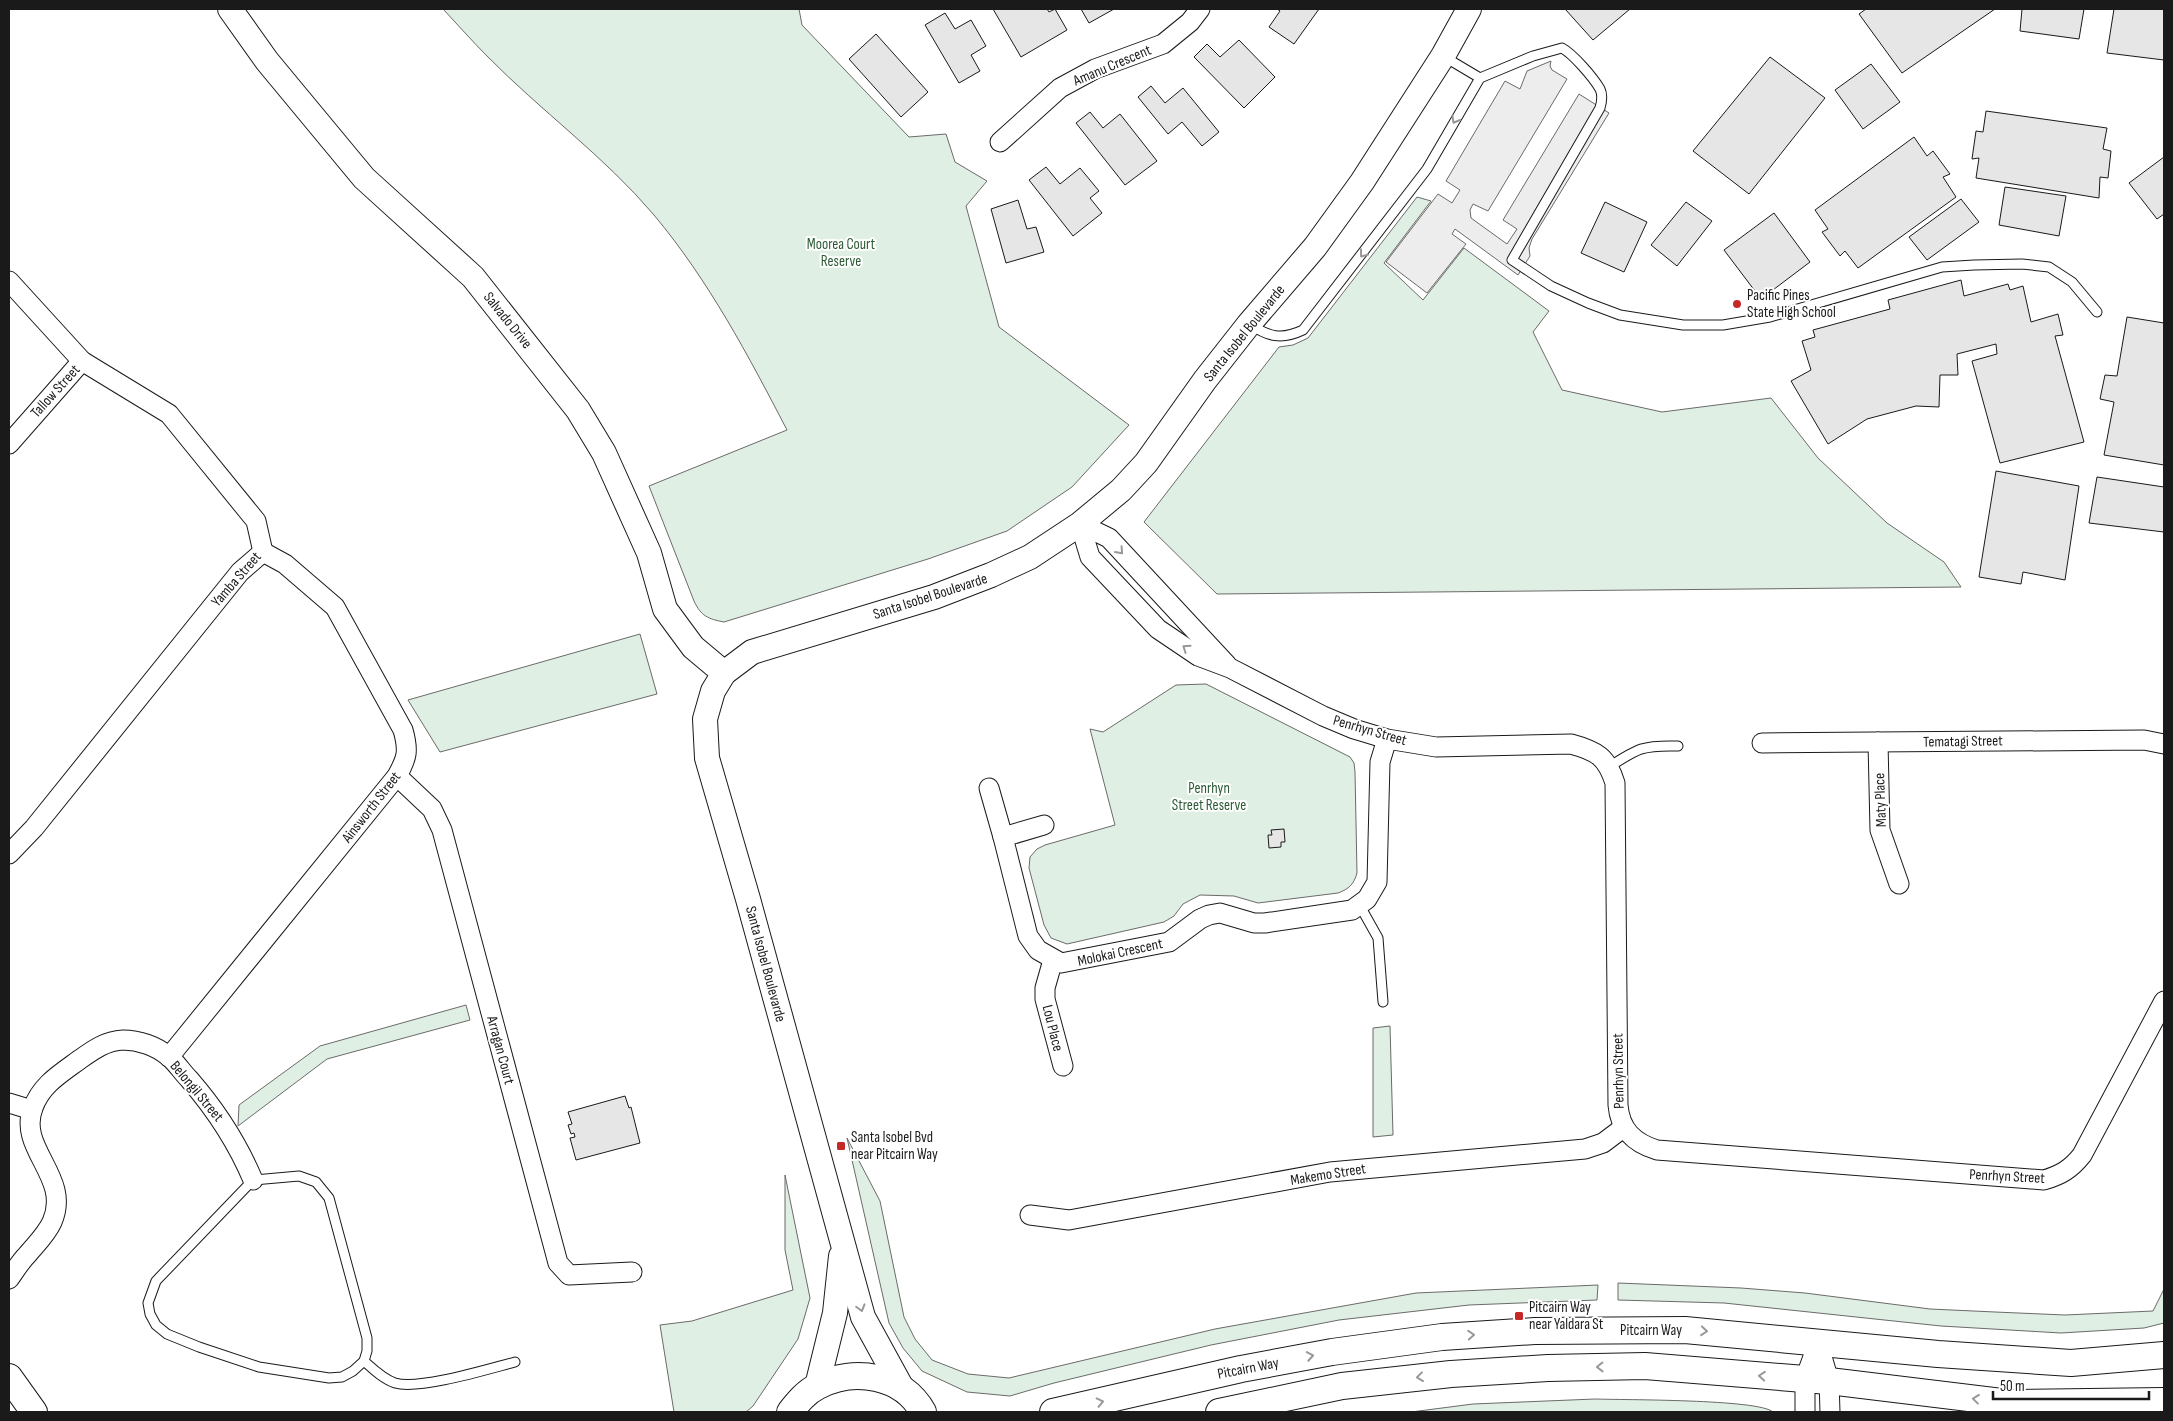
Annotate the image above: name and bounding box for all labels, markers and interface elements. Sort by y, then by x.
street label: Amanu Crescent [1069,40,1154,91]
one-way arrow [1452,115,1462,124]
park label: Moorea Court Reserve [807,235,876,271]
one-way arrow [1360,248,1369,258]
street label: Santa Isobel Boulevarde [1200,281,1289,386]
place label: Pacific Pines State High School [1747,286,1836,322]
street label: Salvado Drive [479,288,536,352]
marker: Pacific Pines State High School [1731,298,1743,310]
street label: Tallow Street [27,360,84,422]
one-way arrow [1114,545,1123,554]
street label: Yamba Street [207,547,266,611]
street label: Santa Isobel Boulevarde [871,569,990,624]
one-way arrow [1182,645,1192,654]
street label: Penrhyn Street [1331,711,1409,750]
street label: Tematagi Street [1923,731,2003,752]
street label: Ainsworth Street [337,768,405,847]
street label: Maty Place [1870,772,1891,827]
park label: Penrhyn Street Reserve [1172,779,1246,815]
street label: Santa Isobel Boulevarde [741,904,790,1024]
street label: Molokai Crescent [1076,934,1165,971]
street label: Lou Place [1038,1003,1067,1053]
street label: Arragan Court [482,1013,519,1087]
street label: Penrhyn Street [1608,1033,1629,1109]
street label: Belongil Street [166,1057,228,1126]
place label: Santa Isobel Bvd near Pitcairn Way [851,1128,938,1164]
marker: Santa Isobel Bvd near Pitcairn Way [835,1140,847,1152]
street label: Makemo Street [1289,1159,1368,1190]
street label: Penrhyn Street [1969,1165,2046,1188]
place label: Pitcairn Way near Yaldara St [1529,1298,1604,1334]
one-way arrow [855,1304,865,1312]
marker: Pitcairn Way near Yaldara St [1513,1310,1525,1322]
street label: Pitcairn Way [1620,1321,1682,1340]
one-way arrow [1700,1325,1708,1336]
one-way arrow [1468,1330,1476,1341]
one-way arrow [1306,1352,1315,1362]
street label: Pitcairn Way [1216,1353,1280,1384]
one-way arrow [1596,1362,1604,1372]
scale bar [1993,1368,2149,1400]
one-way arrow [1758,1370,1766,1381]
one-way arrow [1416,1371,1424,1382]
text: 50 m [2000,1377,2025,1396]
one-way arrow [1971,1394,1979,1405]
one-way arrow [1096,1397,1105,1408]

